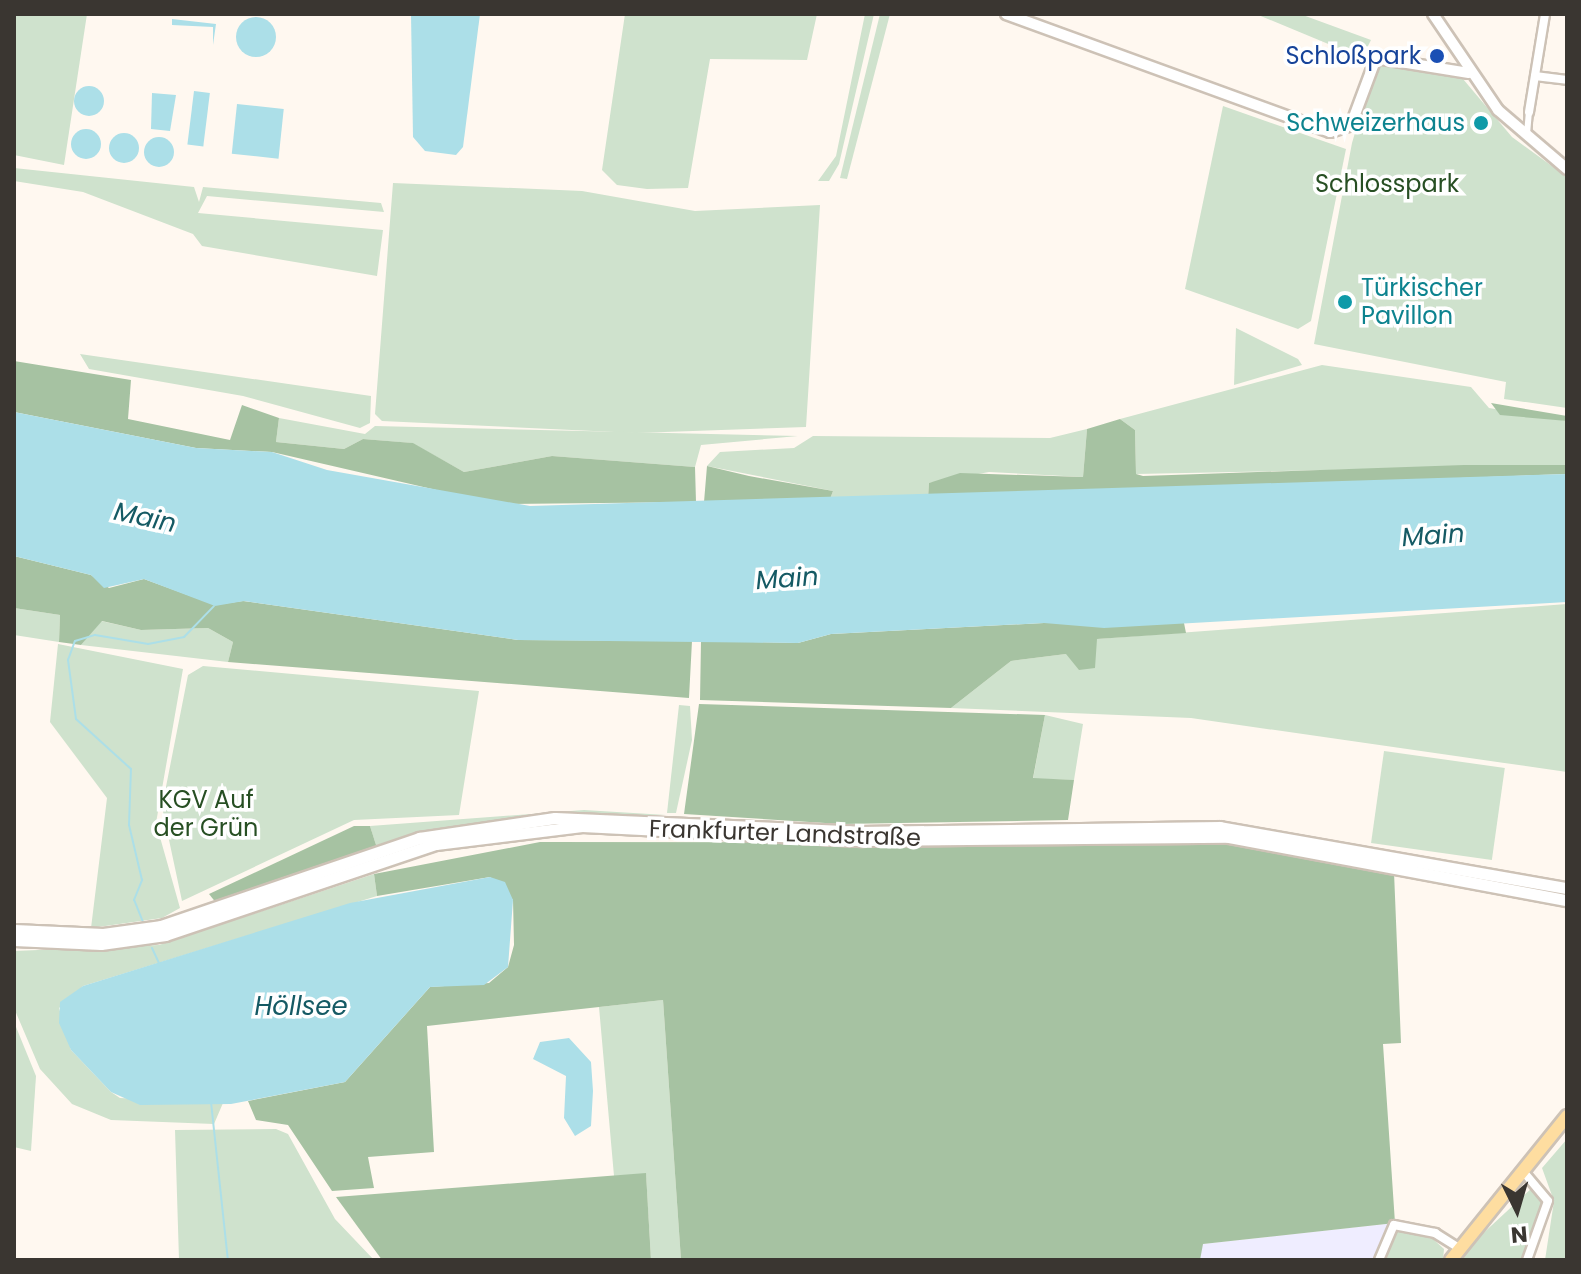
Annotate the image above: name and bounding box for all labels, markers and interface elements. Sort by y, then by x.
place label: Schloßpark [1286,42,1421,70]
marker: Schloßpark [1428,47,1446,65]
place label: Schweizerhaus [1286,109,1465,137]
marker: Schweizerhaus [1472,114,1490,132]
park label: Schlosspark [1315,170,1459,198]
place label: Türkischer Pavillon [1361,274,1483,330]
marker: Türkischer Pavillon [1336,293,1354,311]
water label: Main [111,496,179,540]
water label: Main [1400,518,1466,554]
water label: Main [754,561,820,597]
park label: KGV Auf der Grün [154,786,258,842]
street label: Frankfurter Landstraße [649,814,921,852]
water label: Höllsee [254,991,348,1023]
north arrow [1477,1170,1557,1250]
text: N [1510,1218,1529,1251]

